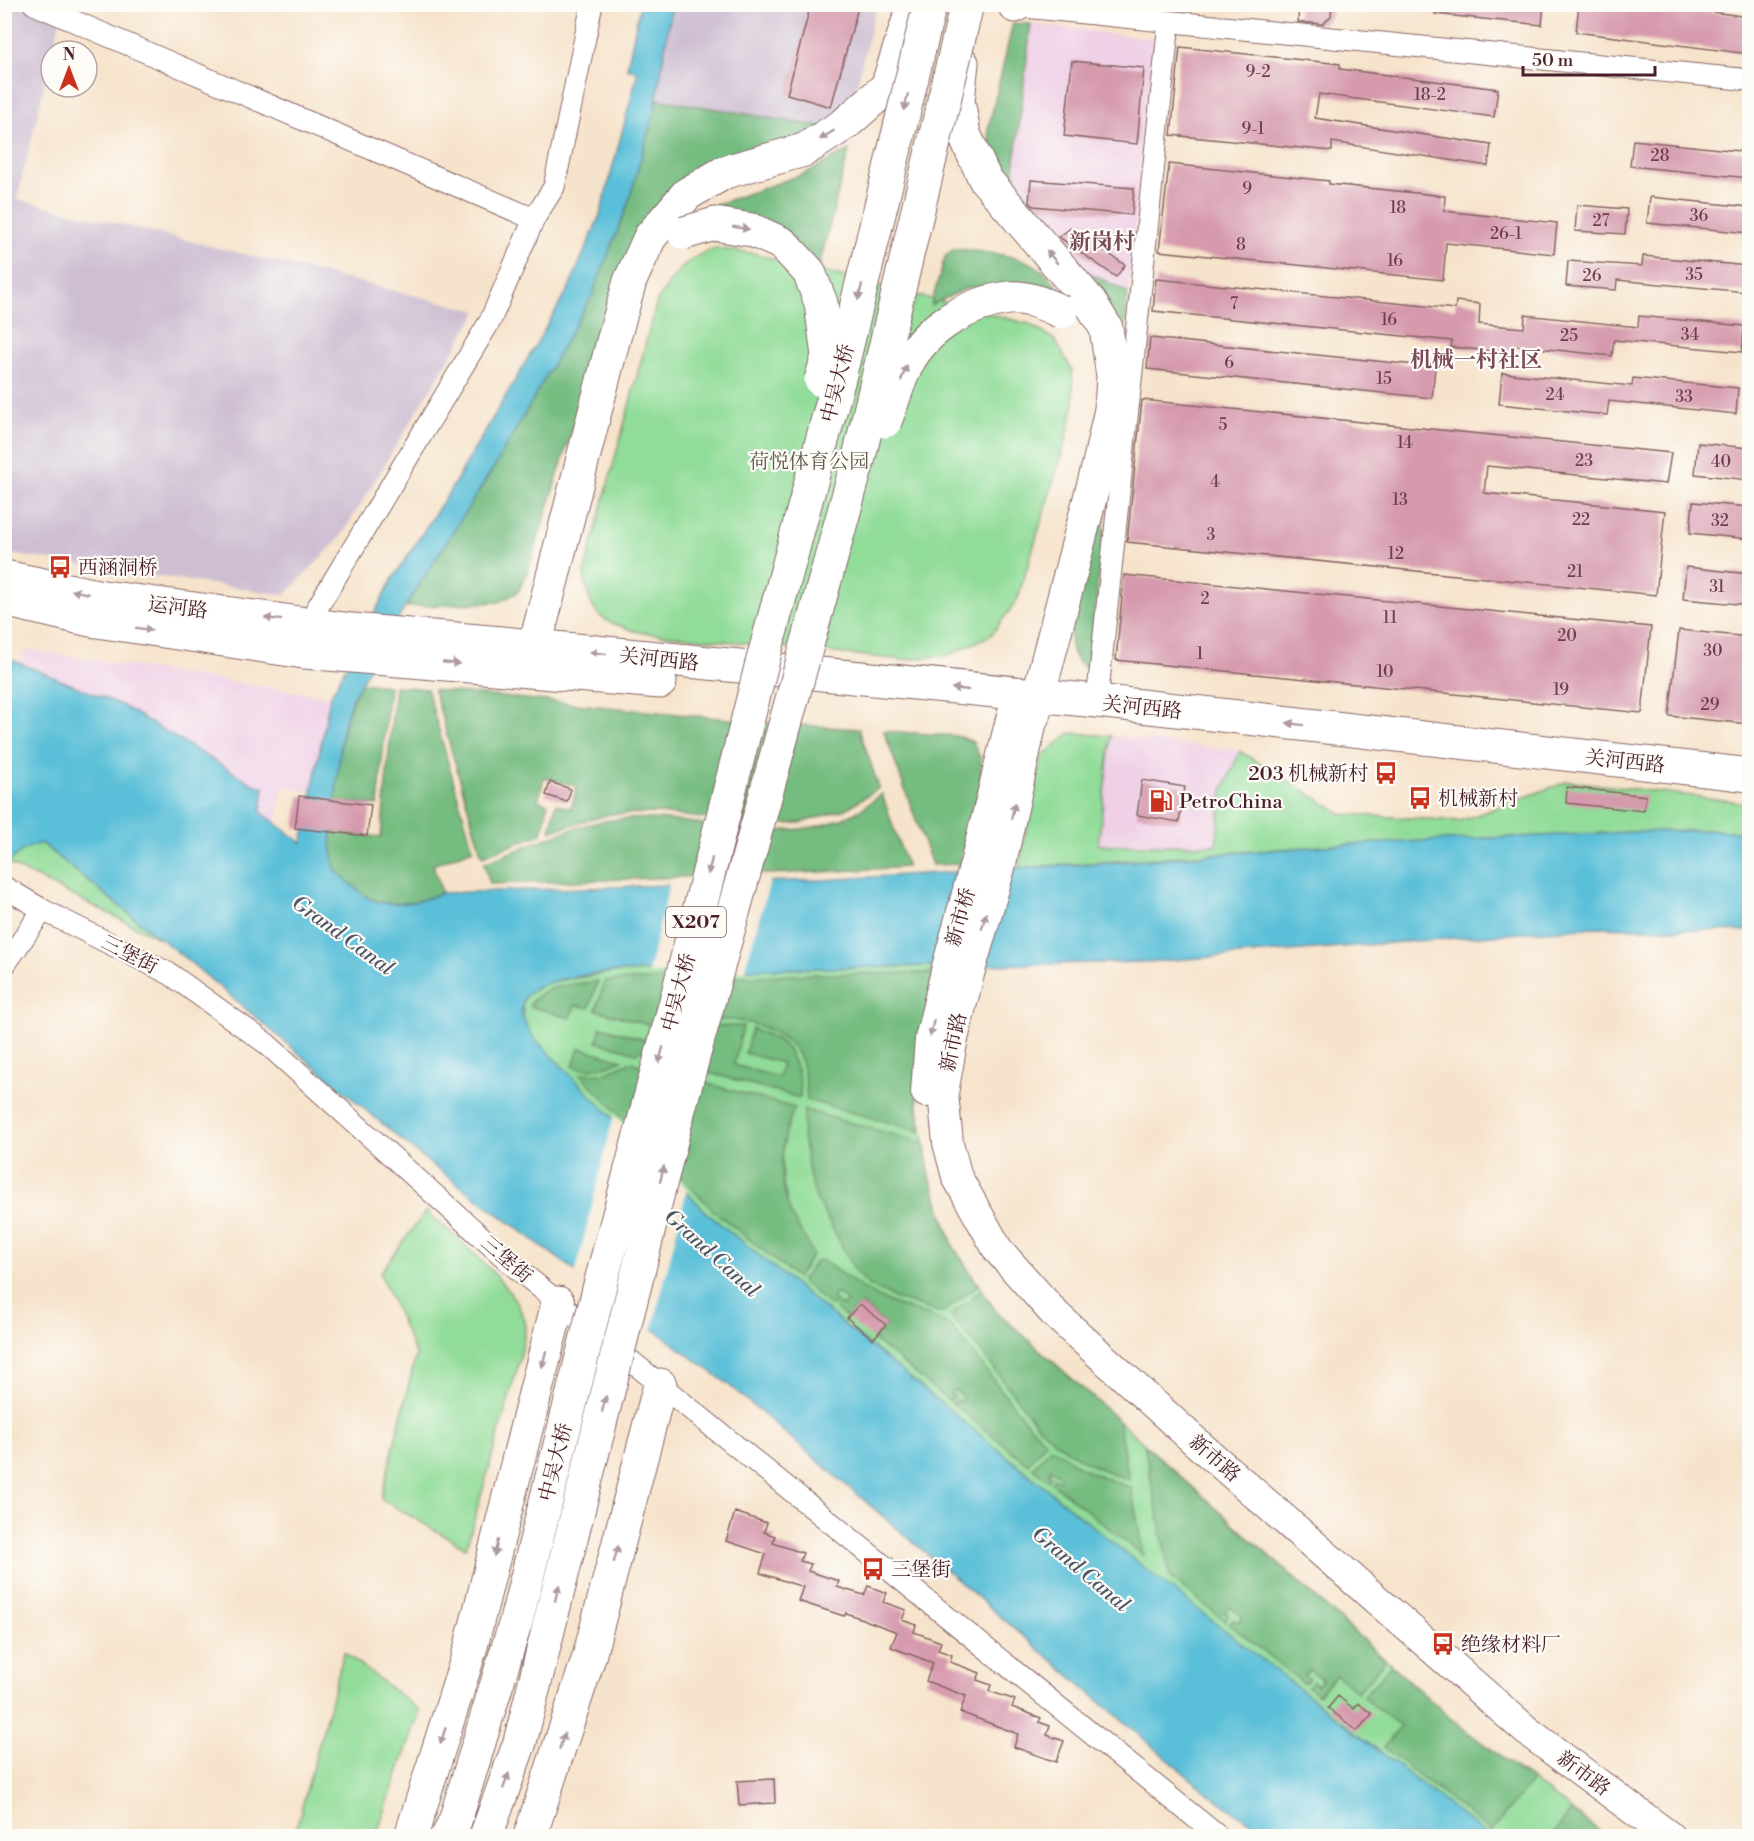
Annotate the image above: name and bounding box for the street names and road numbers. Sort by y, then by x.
street label: 中吴大桥 [817,342,860,425]
street label: 运河路 [147,592,209,625]
street label: 关河西路 [618,644,700,677]
street label: 关河西路 [1101,692,1183,725]
street label: 关河西路 [1584,746,1666,779]
street label: 新市桥 [941,885,982,950]
road number: X207 [666,907,726,937]
street label: 三堡街 [97,931,162,980]
street label: 中吴大桥 [657,951,702,1034]
street label: 新市路 [936,1010,973,1074]
street label: 三堡街 [475,1231,537,1289]
street label: 中吴大桥 [535,1421,578,1504]
street label: 新市路 [1183,1430,1245,1488]
street label: 新市路 [1552,1746,1615,1802]

